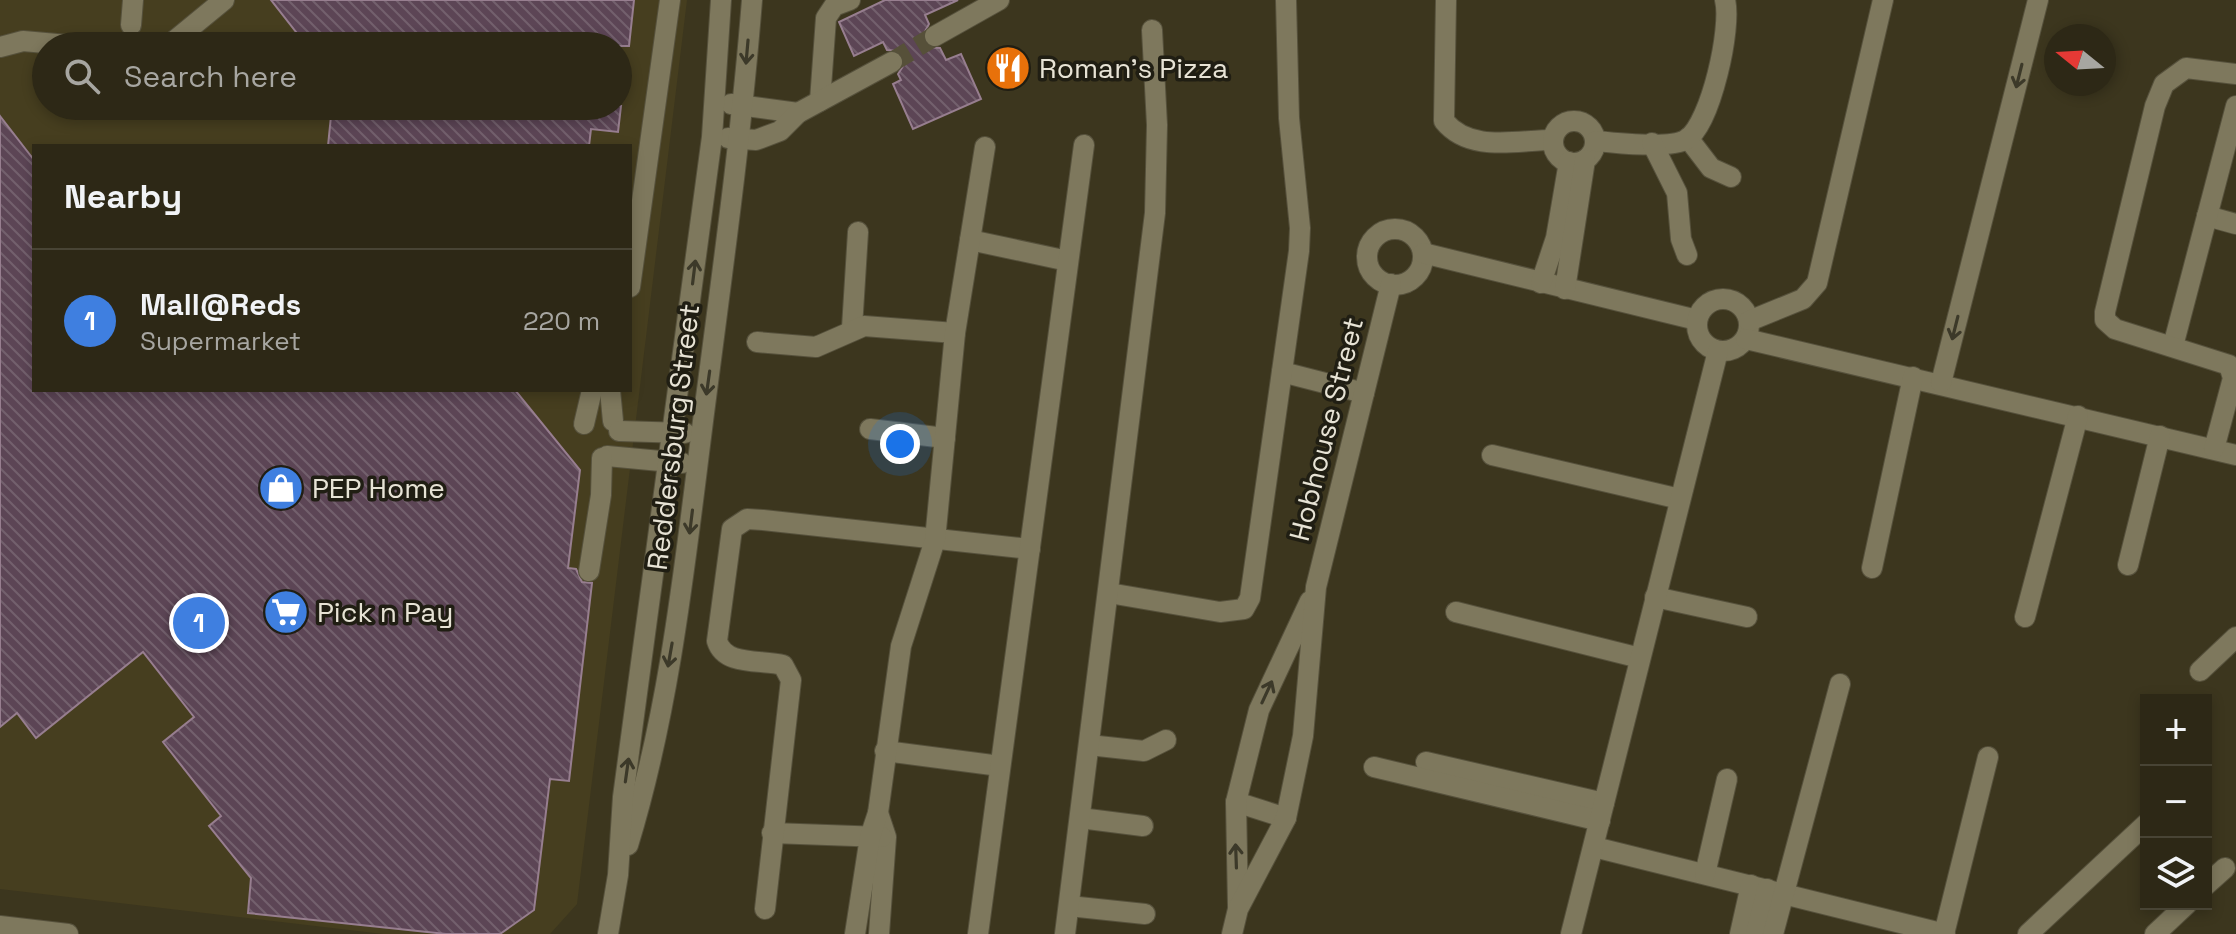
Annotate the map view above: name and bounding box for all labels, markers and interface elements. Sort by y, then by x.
north arrow [2044,24,2116,96]
search box [32,32,632,120]
one-way arrow [739,38,754,65]
restaurant icon: Roman's Pizza [984,44,1032,92]
place label: Roman's Pizza [1039,50,1228,86]
icon: search [60,54,104,98]
text: Search here [124,57,297,96]
one-way arrow [2011,62,2026,88]
text: Nearby [64,175,182,218]
one-way arrow [687,260,702,285]
text: Mall@Reds [140,285,301,324]
street label: Reddersburg Street [639,302,707,572]
text: 1 [84,304,96,338]
text: 220 m [523,304,600,338]
street label: Hobhouse Street [1281,313,1371,545]
one-way arrow [1946,314,1961,340]
text: Supermarket [140,324,301,358]
one-way arrow [700,370,715,395]
your location [880,424,920,464]
shop icon: PEP Home [257,464,305,512]
place label: PEP Home [312,470,445,506]
one-way arrow [683,508,698,535]
supermarket icon: Pick n Pay [262,588,310,636]
pin: 1 [173,593,225,653]
place label: Pick n Pay [317,594,453,630]
one-way arrow [661,642,676,668]
one-way arrow [1261,681,1276,705]
map controls [2140,694,2212,910]
button: + [2140,694,2212,766]
one-way arrow [620,758,635,783]
button: − [2140,766,2212,838]
button: layers [2140,838,2212,910]
one-way arrow [1229,843,1244,870]

